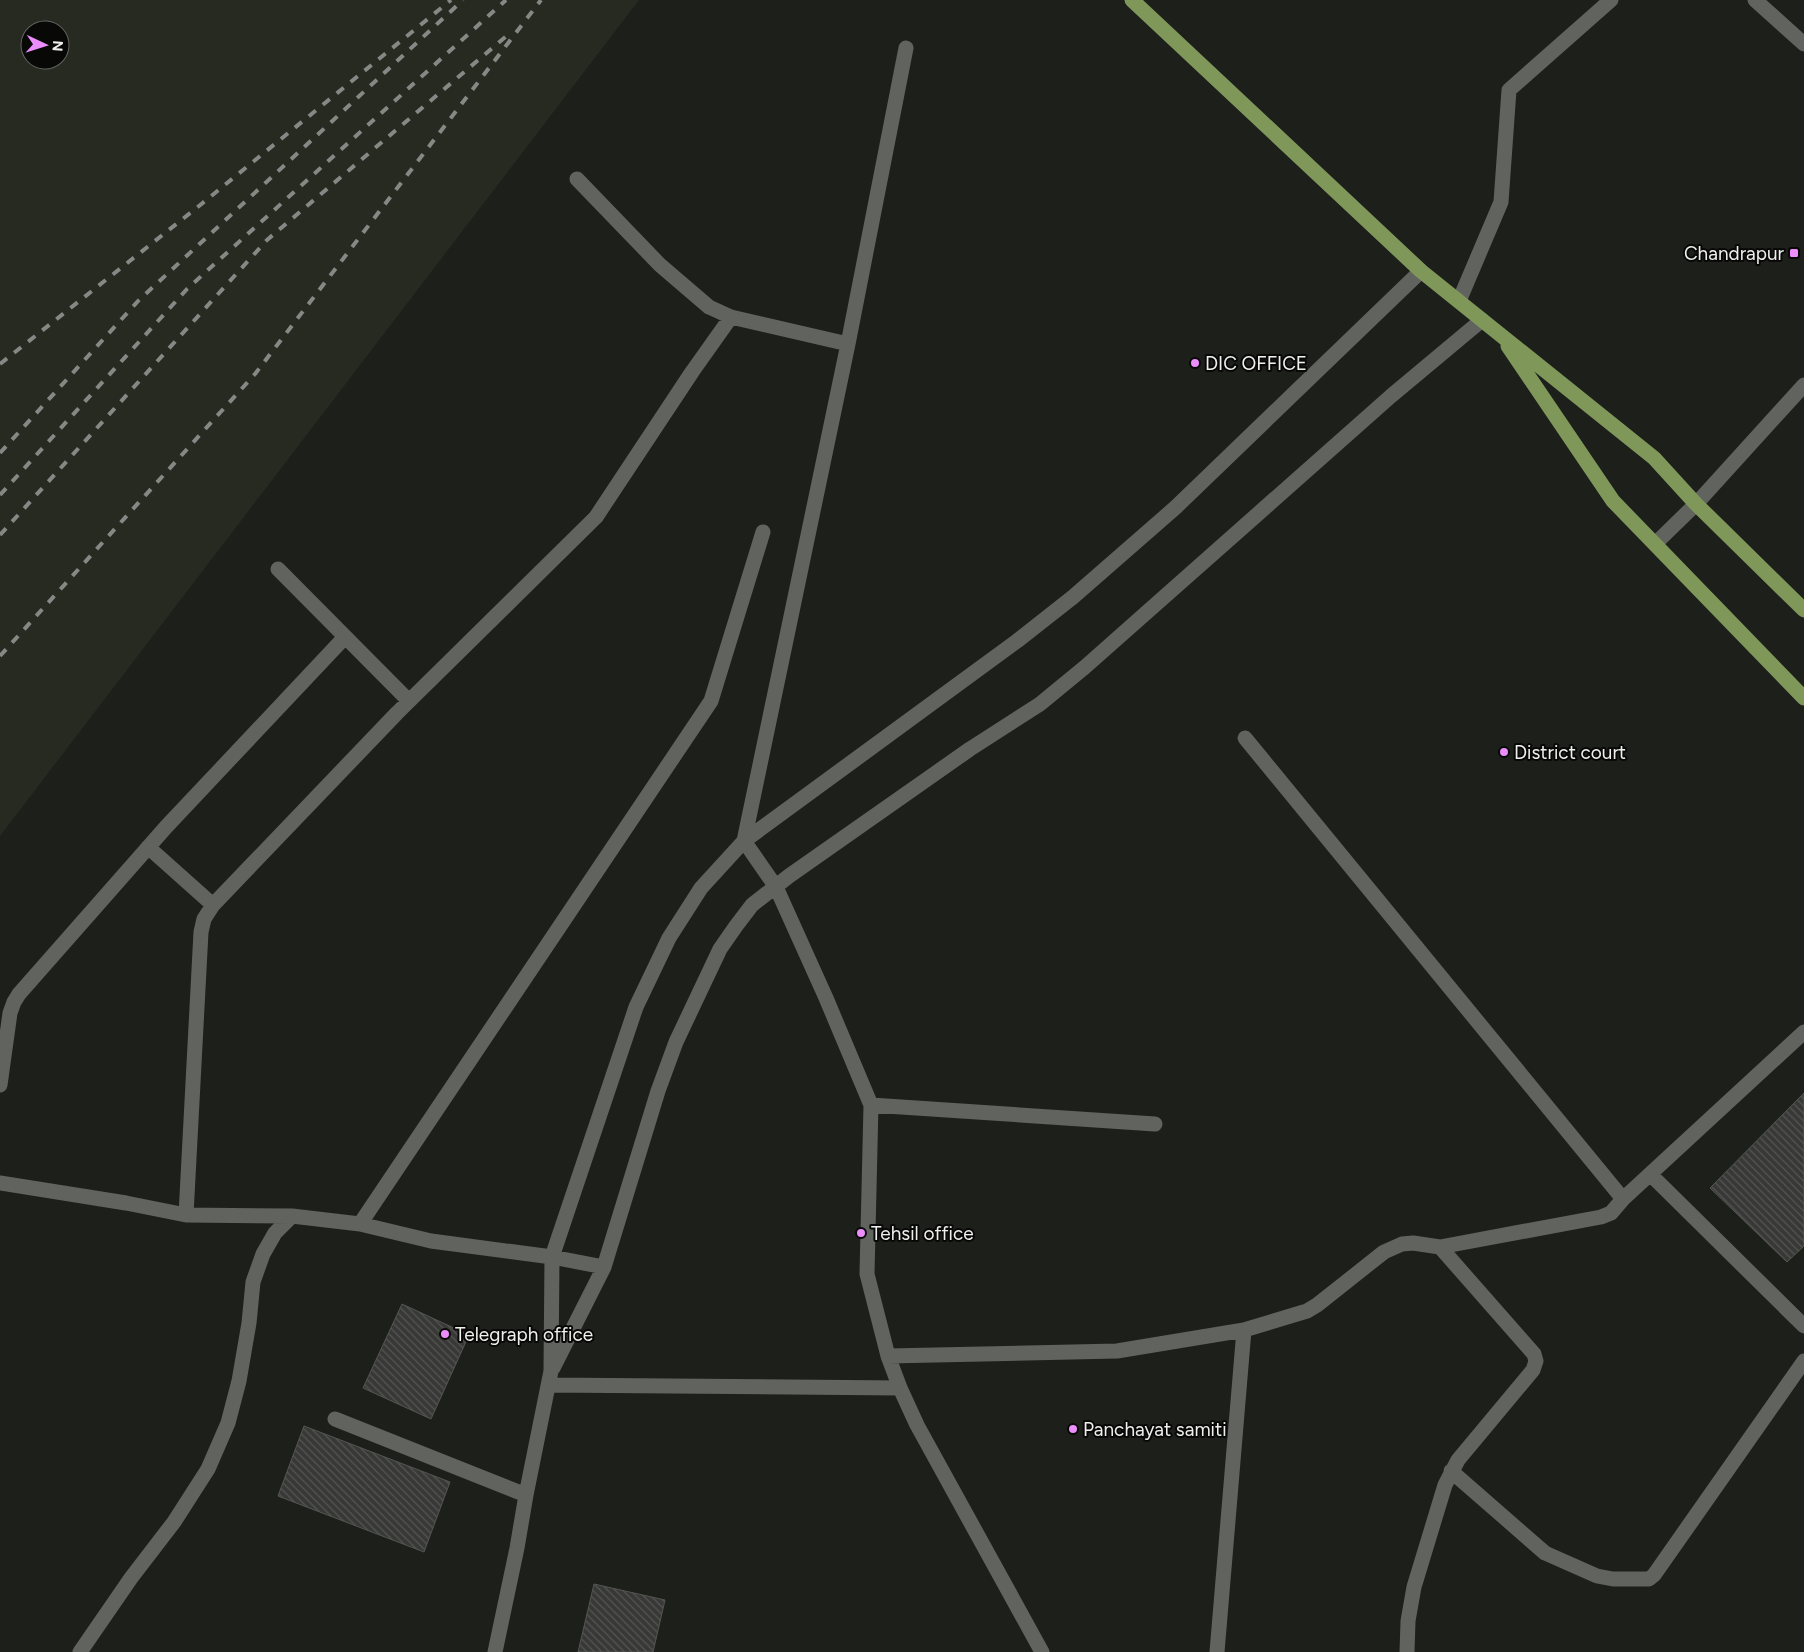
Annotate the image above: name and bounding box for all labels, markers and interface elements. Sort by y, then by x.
north arrow [20,20,70,70]
text: N [49,40,66,52]
place label: Chandrapur [1684,242,1785,265]
marker: Chandrapur [1788,247,1800,259]
place label: DIC OFFICE [1205,352,1307,375]
marker: DIC OFFICE [1189,357,1201,369]
place label: District court [1514,741,1626,764]
marker: District court [1498,746,1510,758]
place label: Tehsil office [871,1222,974,1245]
marker: Tehsil office [855,1227,867,1239]
place label: Telegraph office [455,1323,593,1346]
marker: Telegraph office [439,1328,451,1340]
place label: Panchayat samiti [1083,1418,1227,1441]
marker: Panchayat samiti [1067,1423,1079,1435]

